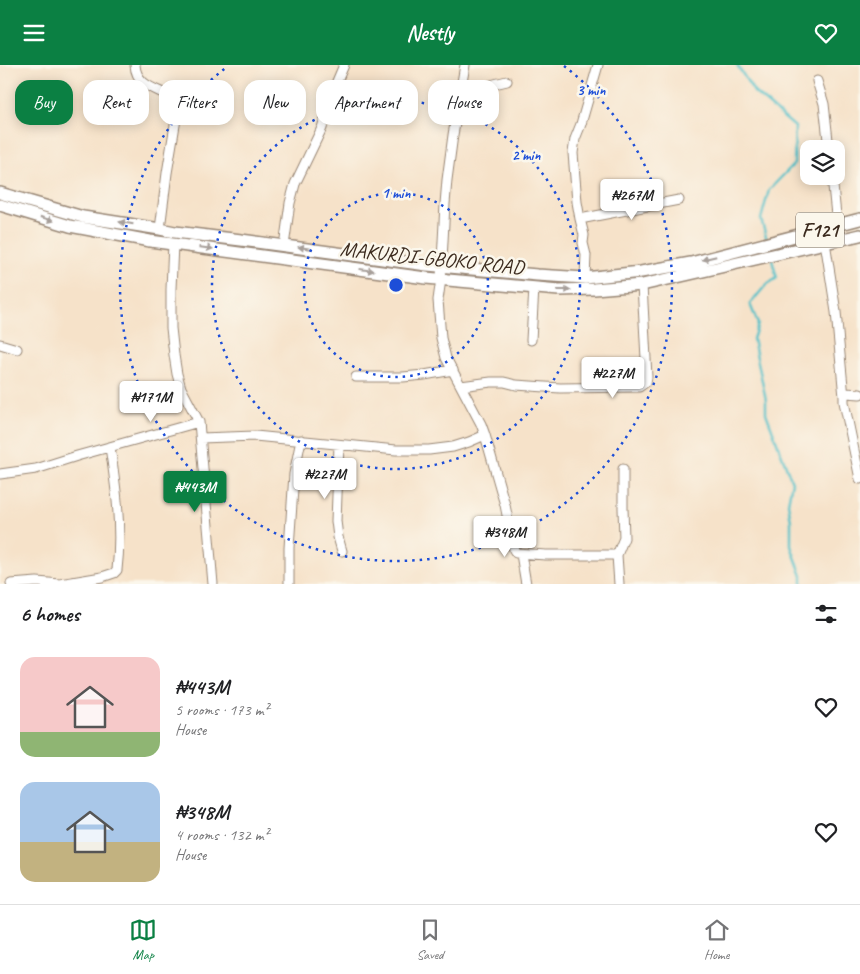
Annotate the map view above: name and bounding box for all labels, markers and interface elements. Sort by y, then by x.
icon: menu [20,19,48,47]
text: Nestly [406,19,454,47]
icon: heart [812,19,840,47]
chip: Buy [15,80,73,125]
chip: Rent [83,80,149,125]
chip: Filters [159,80,234,125]
chip: New [244,80,306,125]
chip: Apartment [316,80,418,125]
chip: House [428,80,499,125]
text: 3 min [577,81,606,100]
map controls [800,140,845,185]
button: layers [800,140,845,185]
text: 2 min [512,146,541,165]
pin: ₦267M [597,179,667,221]
text: 1 min [382,184,411,203]
text: ₦267M [611,185,653,205]
road number: F121 [796,213,844,247]
one-way arrow [39,215,54,223]
one-way arrow [118,219,134,227]
street label: MAKURDI-GBOKO ROAD [339,235,527,281]
one-way arrow [199,244,215,252]
one-way arrow [296,244,312,252]
one-way arrow [701,254,716,262]
one-way arrow [360,266,376,274]
centre of rings [387,276,405,294]
one-way arrow [556,286,572,294]
pin: ₦227M [578,357,648,399]
text: ₦227M [592,363,634,383]
pin: ₦171M [116,381,186,423]
text: ₦171M [130,387,172,407]
pin: ₦227M [290,457,360,500]
text: ₦227M [304,464,346,484]
pin: ₦443M [160,471,230,513]
text: ₦443M [174,477,216,497]
pin: ₦348M [470,515,540,558]
text: ₦348M [484,522,526,542]
icon: filters [812,600,840,628]
text: 6 homes [20,601,80,627]
text: ₦443M [175,674,229,700]
icon: home [60,677,120,737]
icon: heart [812,693,840,721]
text: 5 rooms · 173 m² [175,700,269,720]
text: House [175,720,206,740]
text: ₦348M [175,799,229,825]
icon: home [60,802,120,862]
icon: heart [812,818,840,846]
text: 4 rooms · 132 m² [175,825,269,845]
text: House [175,845,206,865]
tab: Map [129,916,157,963]
tab: Saved [416,916,444,963]
tab: Home [703,916,731,963]

